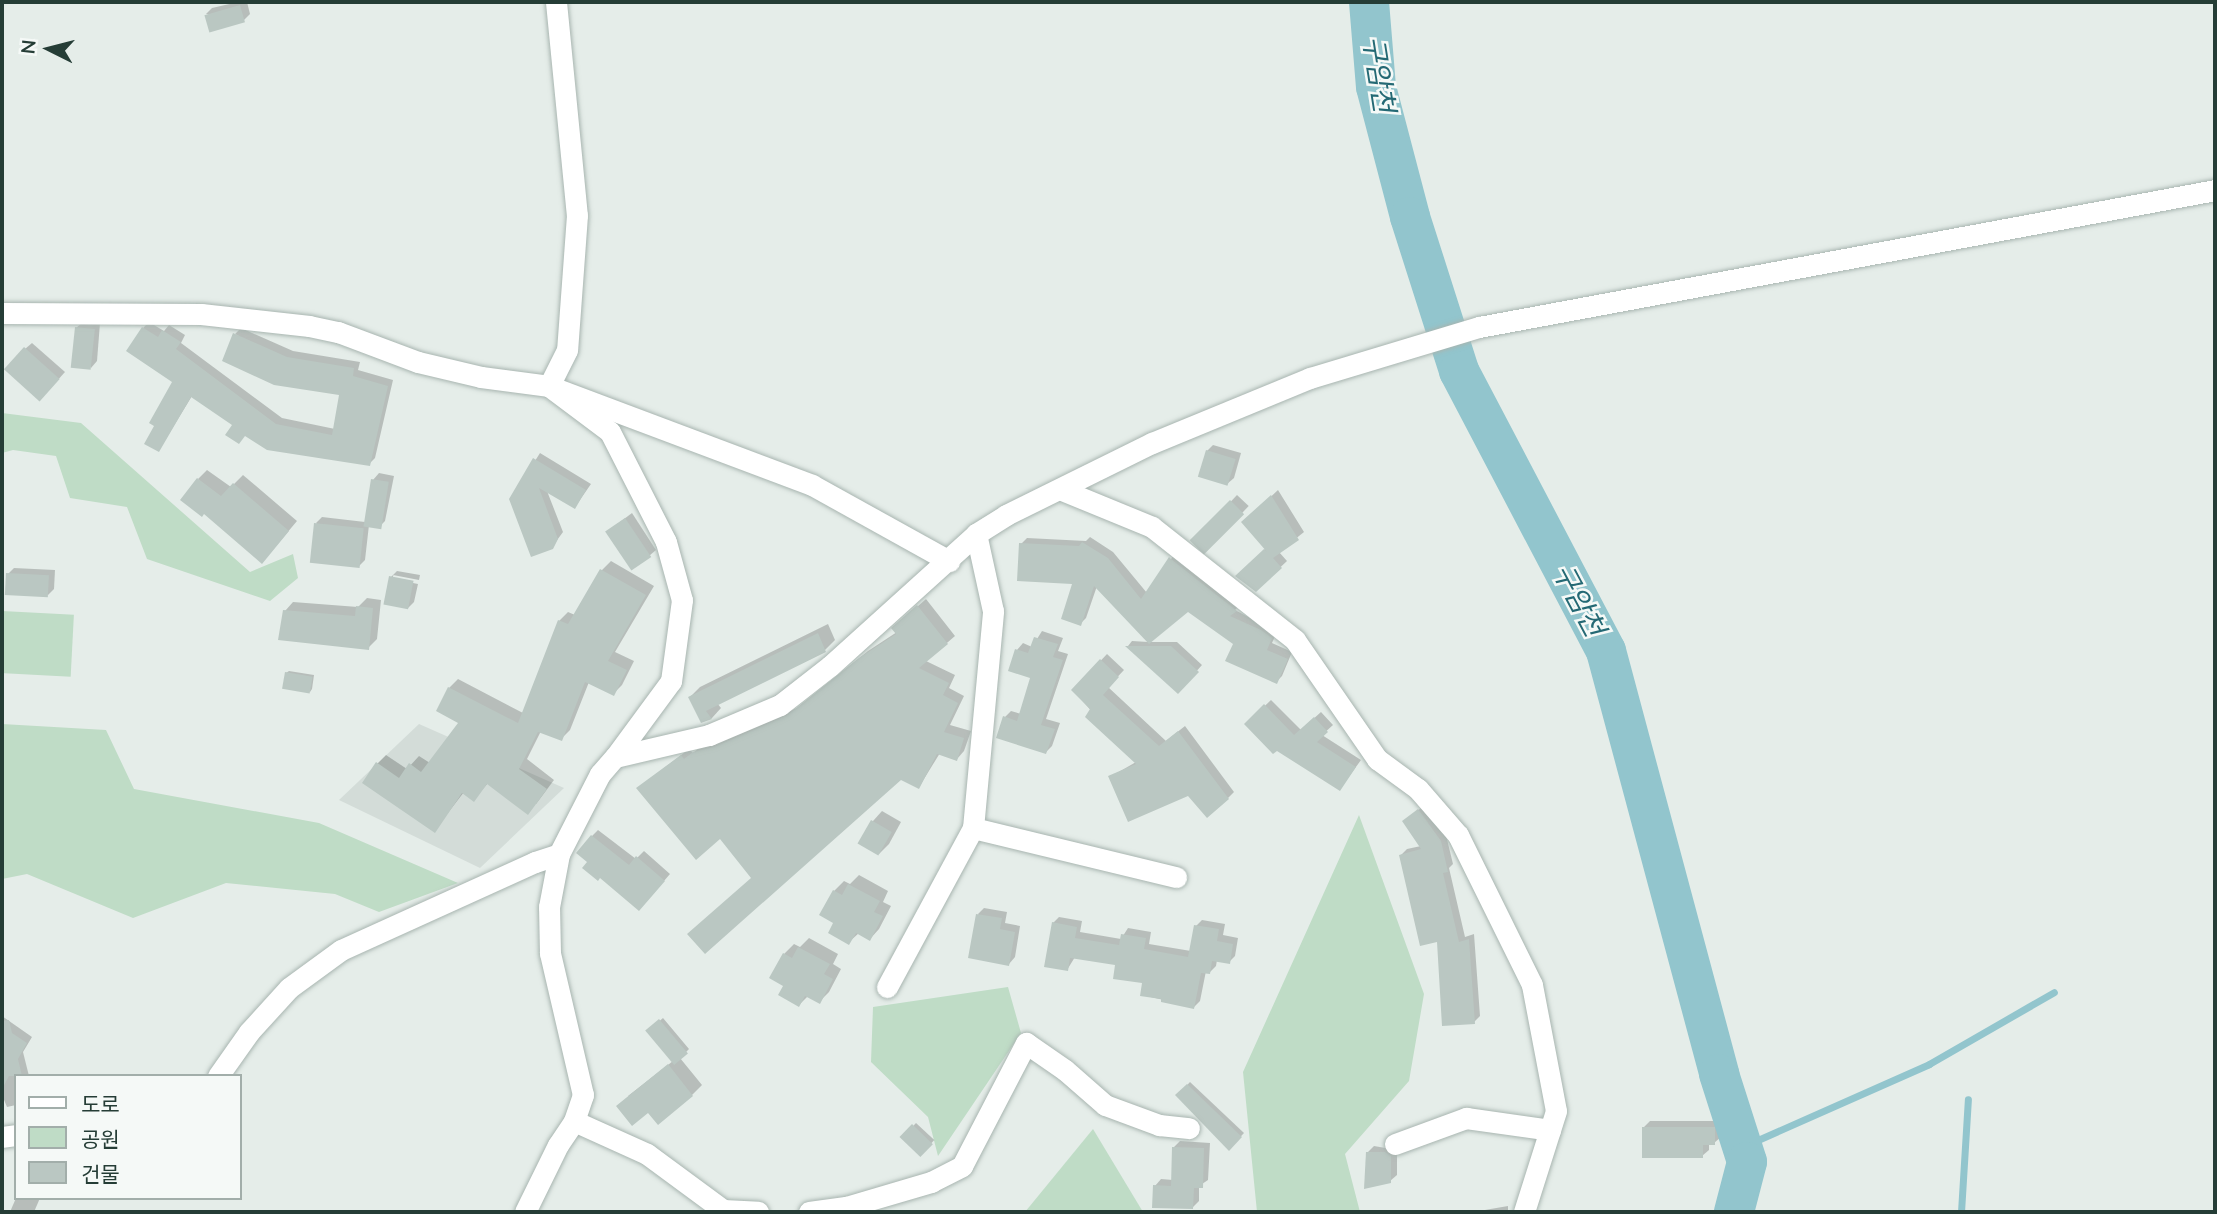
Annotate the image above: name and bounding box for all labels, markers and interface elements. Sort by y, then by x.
north arrow [14,14,84,84]
water label: 구암천 [1356,33,1402,115]
text: N [15,38,41,55]
water label: 구암천 [1546,558,1612,642]
legend [14,1074,242,1200]
text: 도로 [81,1091,120,1117]
text: 공원 [81,1126,120,1152]
text: 건물 [81,1161,120,1187]

